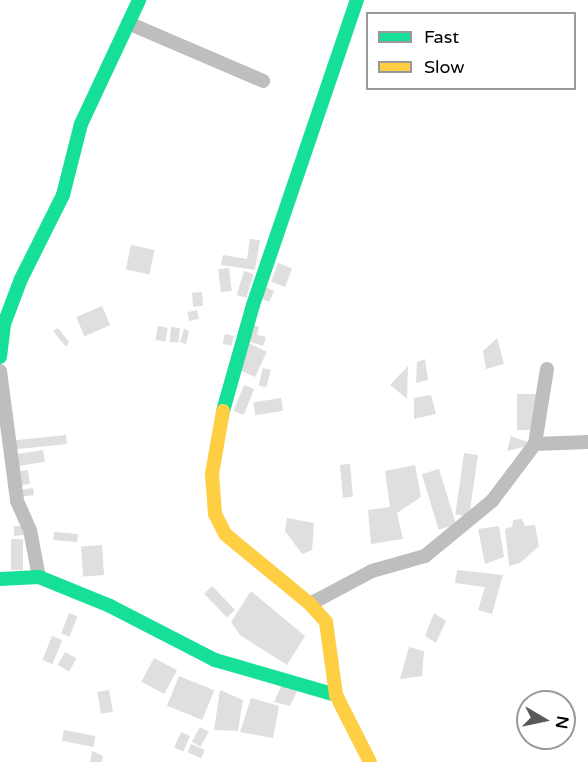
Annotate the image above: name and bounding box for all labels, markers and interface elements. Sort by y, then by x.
legend [366,12,576,90]
text: Fast [424,26,459,48]
text: Slow [424,56,465,78]
north arrow [516,690,576,750]
text: N [551,715,573,730]

